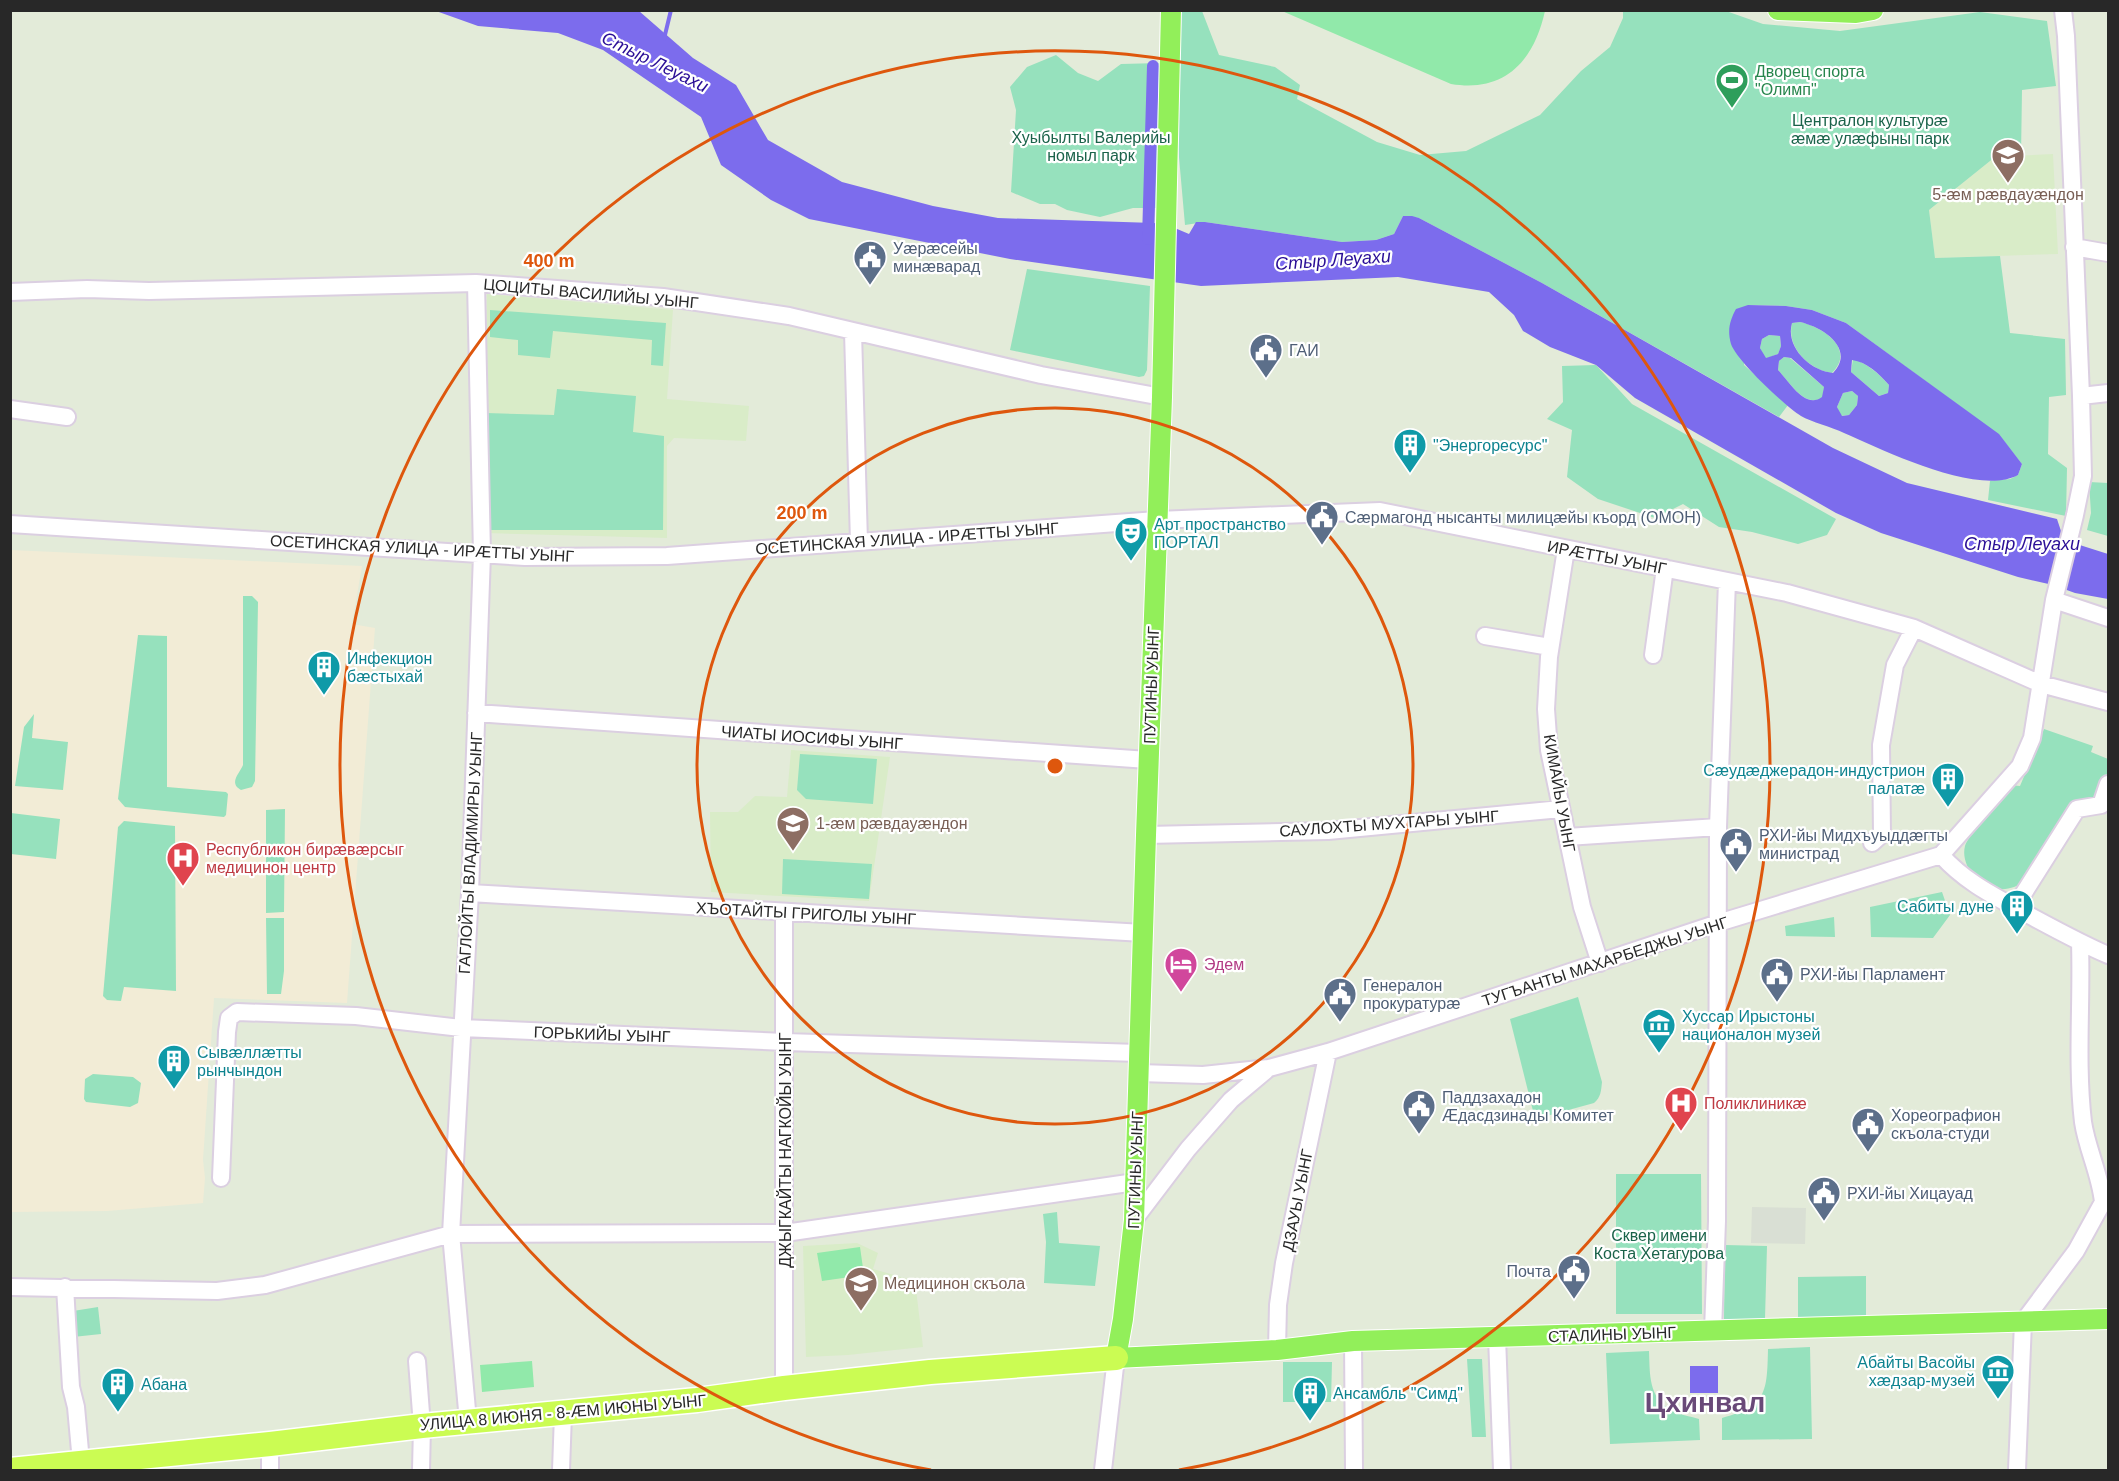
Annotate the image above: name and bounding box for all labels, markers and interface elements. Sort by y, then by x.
water label: Стыр Леуахи [598,28,712,96]
sports icon: Дворец спорта "Олимп" [1714,62,1750,109]
place label: Дворец спорта "Олимп" [1755,63,1865,98]
park label: Централон культурæ æмæ улæфыны парк [1791,112,1950,147]
park label: Хуыбылты Валерийы номыл парк [1011,129,1171,164]
school or university icon: 5-æм рӕвдауӕндон [1990,137,2026,184]
place label: 5-æм рӕвдауӕндон [1932,186,2084,203]
public building icon: Уæрæсейы минæварад [852,239,888,286]
place label: Уæрæсейы минæварад [893,240,981,275]
water label: Стыр Леуахи [1274,246,1392,274]
text: 400 m [523,251,575,271]
street label: ЦОЦИТЫ ВАСИЛИЙЫ УЫНГ [483,275,700,311]
public building icon: ГАИ [1248,332,1284,379]
place label: ГАИ [1289,342,1319,359]
building icon: "Энергоресурс" [1392,427,1428,474]
place label: "Энергоресурс" [1433,437,1547,454]
public building icon: Сæрмагонд нысанты милицæйы къорд (ОМОН) [1304,499,1340,546]
text: 200 m [776,503,828,523]
place label: Сæрмагонд нысанты милицæйы къорд (ОМОН) [1345,509,1701,526]
theatre icon: Арт пространство ПОРТАЛ [1113,515,1149,562]
place label: Арт пространство ПОРТАЛ [1154,516,1286,551]
street label: ОСЕТИНСКАЯ УЛИЦА - ИРÆТТЫ УЫНГ [755,519,1060,558]
street label: ОСЕТИНСКАЯ УЛИЦА - ИРÆТТЫ УЫНГ [270,532,575,565]
water label: Стыр Леуахи [1964,534,2080,554]
street label: ИРÆТТЫ УЫНГ [1546,538,1668,577]
street label: ПУТИНЫ УЫНГ [1141,626,1162,744]
building icon: Инфекцион бæстыхай [306,649,342,696]
place label: Инфекцион бæстыхай [347,650,432,685]
street label: ЧИАТЫ ИОСИФЫ УЫНГ [720,723,904,752]
street label: ГАГЛОЙТЫ ВЛАДИМИРЫ УЫНГ [455,731,485,974]
street label: КИМАЙЫ УЫНГ [1541,733,1579,854]
centre of rings [1045,756,1065,776]
building icon: Сæудæджерадон-индустрион палатæ [1930,761,1966,808]
place label: Сæудæджерадон-индустрион палатæ [1703,762,1925,797]
school or university icon: 1-æм рӕвдауӕндон [775,805,811,852]
street label: САУЛОХТЫ МУХТАРЫ УЫНГ [1279,807,1500,840]
place label: 1-æм рӕвдауӕндон [816,815,968,832]
public building icon: РХИ-йы Мидхъуыддæгты министрад [1718,826,1754,873]
place label: РХИ-йы Мидхъуыддæгты министрад [1759,827,1948,862]
hospital icon: Республикон бирæвæрсыг медицинон центр [165,840,201,887]
place label: Республикон бирæвæрсыг медицинон центр [206,841,404,876]
building icon: Сабиты дуне [1999,888,2035,935]
street label: ХЪОТАЙТЫ ГРИГОЛЫ УЫНГ [696,898,917,928]
place label: Сабиты дуне [1897,898,1994,915]
street label: ТУГЪАНТЫ МАХАРБЕДЖЫ УЫНГ [1480,913,1731,1009]
hotel icon: Эдем [1163,946,1199,993]
place label: Эдем [1204,956,1244,973]
public building icon: РХИ-йы Парламент [1759,956,1795,1003]
place label: РХИ-йы Парламент [1800,966,1946,983]
public building icon: Генералон прокуратурæ [1322,976,1358,1023]
place label: Генералон прокуратурæ [1363,977,1460,1012]
museum icon: Хуссар Ирыстоны националон музей [1641,1007,1677,1054]
place label: Хуссар Ирыстоны националон музей [1682,1008,1820,1043]
street label: ГОРЬКИЙЫ УЫНГ [533,1023,671,1045]
street label: ДЖЫГКАЙТЫ НАГКОЙЫ УЫНГ [776,1032,794,1268]
building icon: Сывæллæтты рынчындон [156,1043,192,1090]
place label: Сывæллæтты рынчындон [197,1044,302,1079]
hospital icon: Поликлиникæ [1663,1085,1699,1132]
public building icon: Паддзахадон Æдасдзинады Комитет [1401,1088,1437,1135]
place label: Паддзахадон Æдасдзинады Комитет [1442,1089,1615,1124]
place label: Поликлиникæ [1704,1095,1807,1112]
public building icon: Хореографион скъола-студи [1850,1106,1886,1153]
place label: Хореографион скъола-студи [1891,1107,2001,1142]
street label: ПУТИНЫ УЫНГ [1125,1111,1146,1229]
street label: ДЗАУЫ УЫНГ [1279,1147,1316,1253]
public building icon: РХИ-йы Хицауад [1806,1175,1842,1222]
place label: РХИ-йы Хицауад [1847,1185,1974,1202]
park label: Сквер имени Коста Хетагурова [1594,1227,1724,1262]
public building icon: Почта [1556,1253,1592,1300]
place label: Почта [1507,1263,1551,1280]
school or university icon: Медицинон скъола [843,1265,879,1312]
place label: Медицинон скъола [884,1275,1025,1292]
street label: СТАЛИНЫ УЫНГ [1548,1324,1677,1345]
museum icon: Абайты Васойы хæдзар-музей [1980,1353,2016,1400]
place label: Абайты Васойы хæдзар-музей [1857,1354,1975,1389]
building icon: Абана [100,1366,136,1413]
building icon: Ансамбль "Симд" [1292,1375,1328,1422]
place label: Абана [141,1376,187,1393]
place label: Ансамбль "Симд" [1333,1385,1463,1402]
district label: Цхинвал [1645,1387,1765,1418]
street label: УЛИЦА 8 ИЮНЯ - 8-ӔМ ИЮНЫ УЫНГ [419,1391,707,1433]

